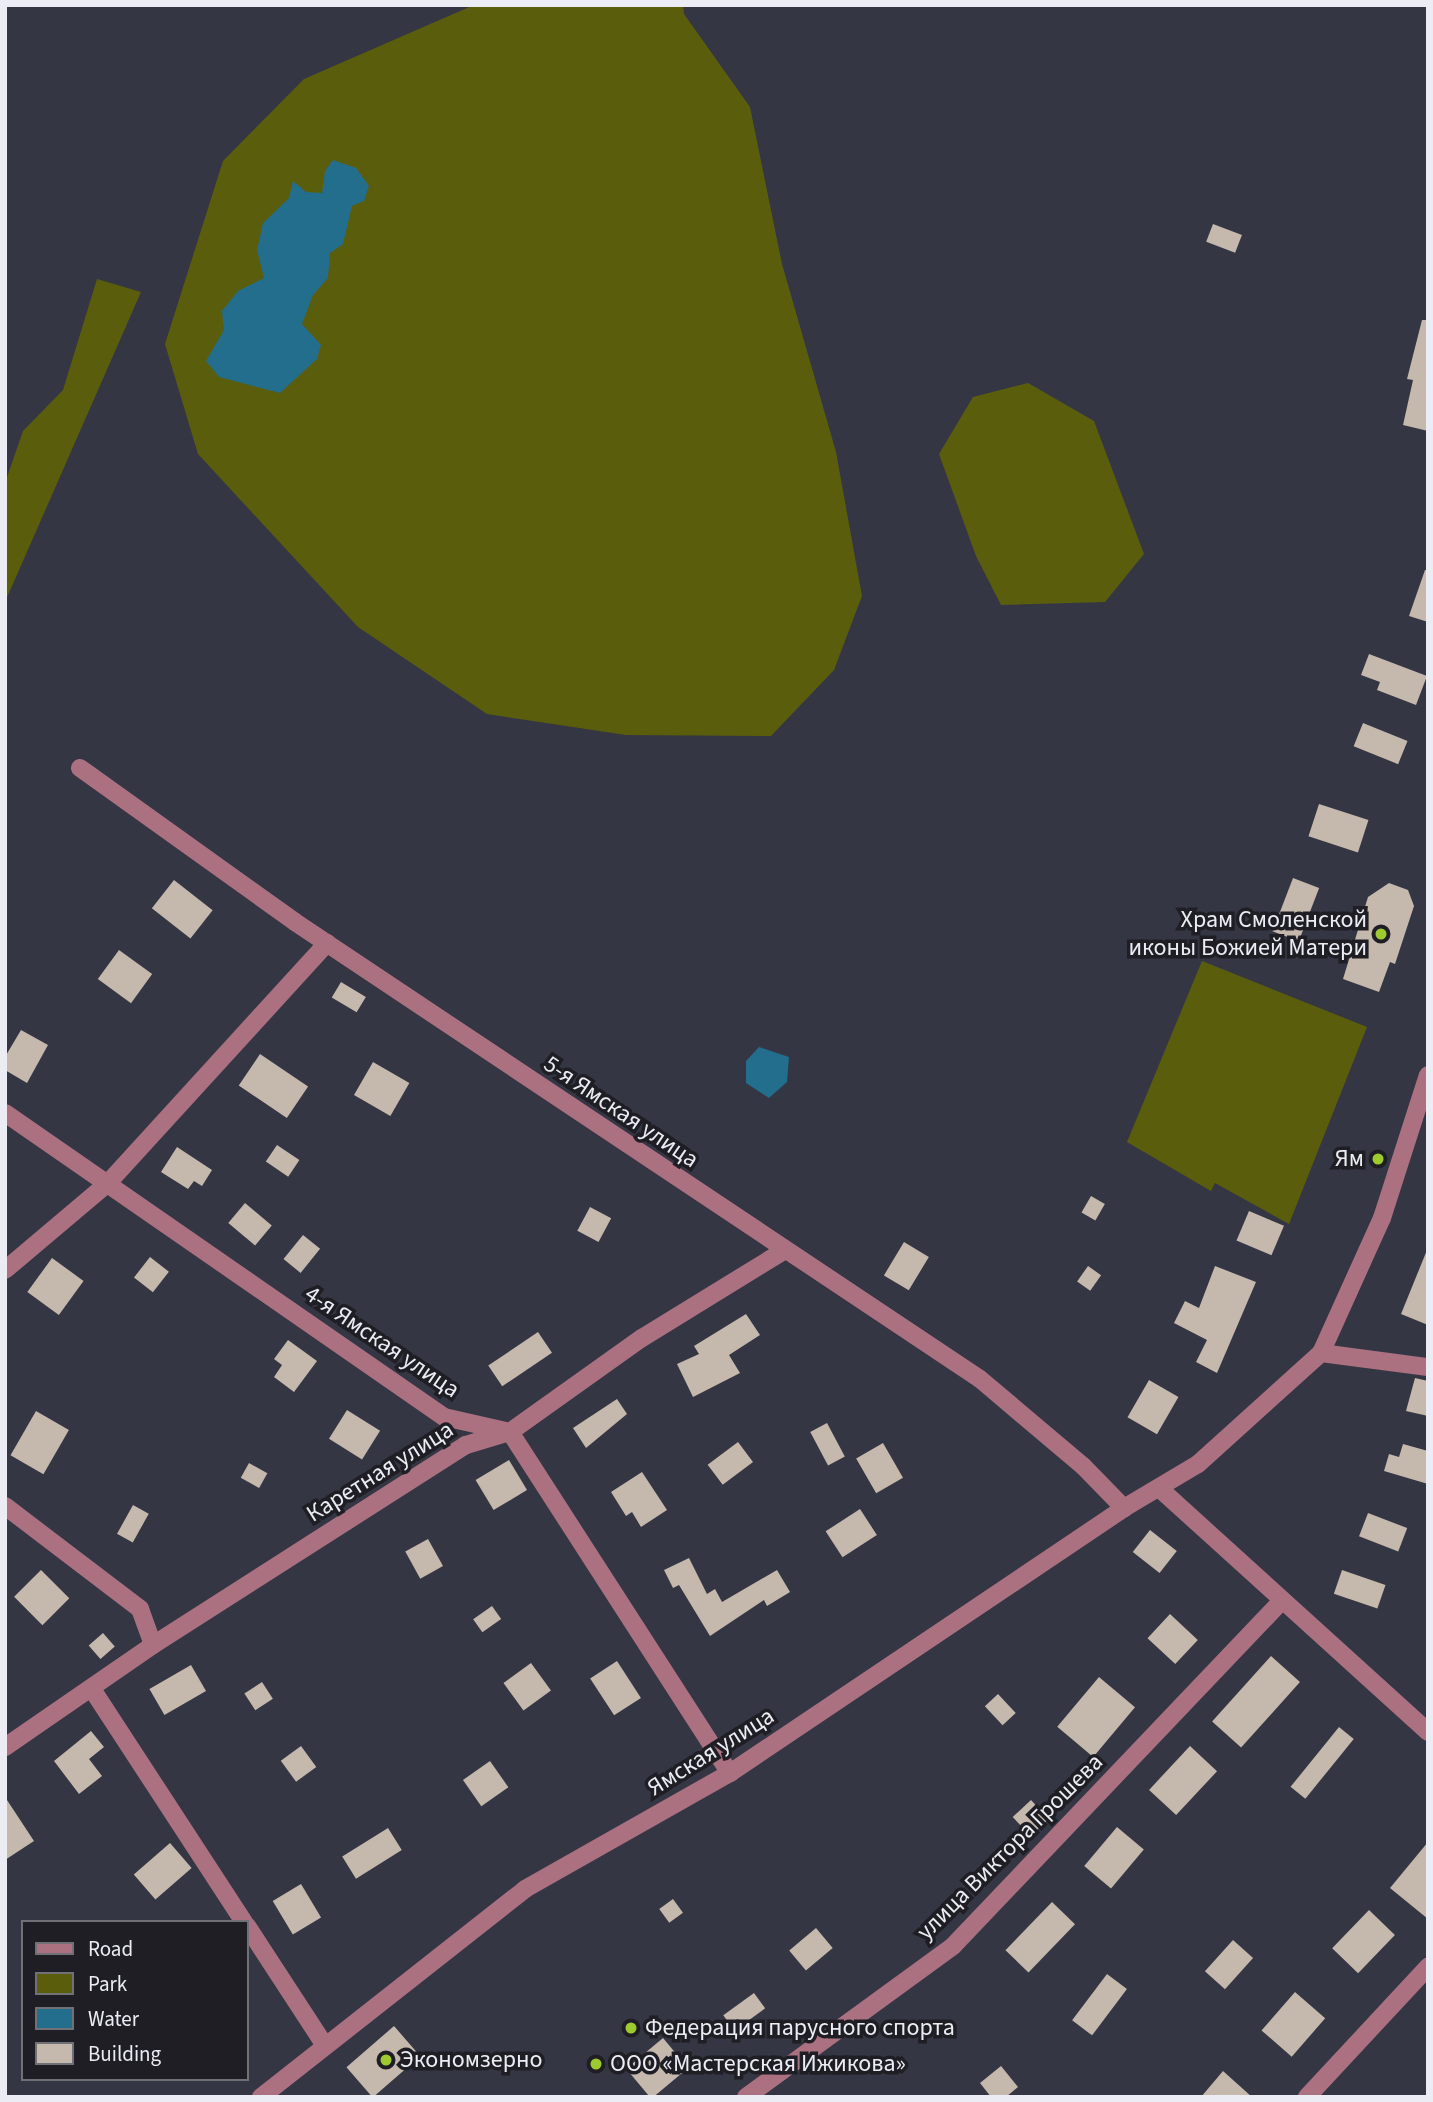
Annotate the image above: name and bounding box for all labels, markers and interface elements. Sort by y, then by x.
place label: Храм Смоленской иконы Божией Матери [1129,906,1367,962]
marker: Храм Смоленской иконы Божией Матери [1373,926,1389,942]
street label: 5-я Ямская улица [538,1050,704,1174]
place label: Ям [1335,1145,1364,1173]
marker: Ям [1370,1151,1386,1167]
street label: 4-я Ямская улица [299,1280,465,1404]
street label: Каретная улица [301,1415,459,1529]
street label: Ямская улица [642,1702,780,1802]
street label: улица Виктора Грошева [911,1748,1109,1946]
legend [21,1920,248,2081]
text: Road [88,1934,133,1964]
text: Park [88,1969,127,1999]
text: Water [88,2004,139,2034]
place label: Федерация парусного спорта [645,2014,955,2042]
marker: Федерация парусного спорта [623,2020,639,2036]
text: Building [88,2039,161,2069]
place label: Экономзерно [400,2046,543,2074]
place label: ООО «Мастерская Ижикова» [610,2050,906,2078]
marker: Экономзерно [378,2052,394,2068]
marker: ООО «Мастерская Ижикова» [588,2056,604,2072]

